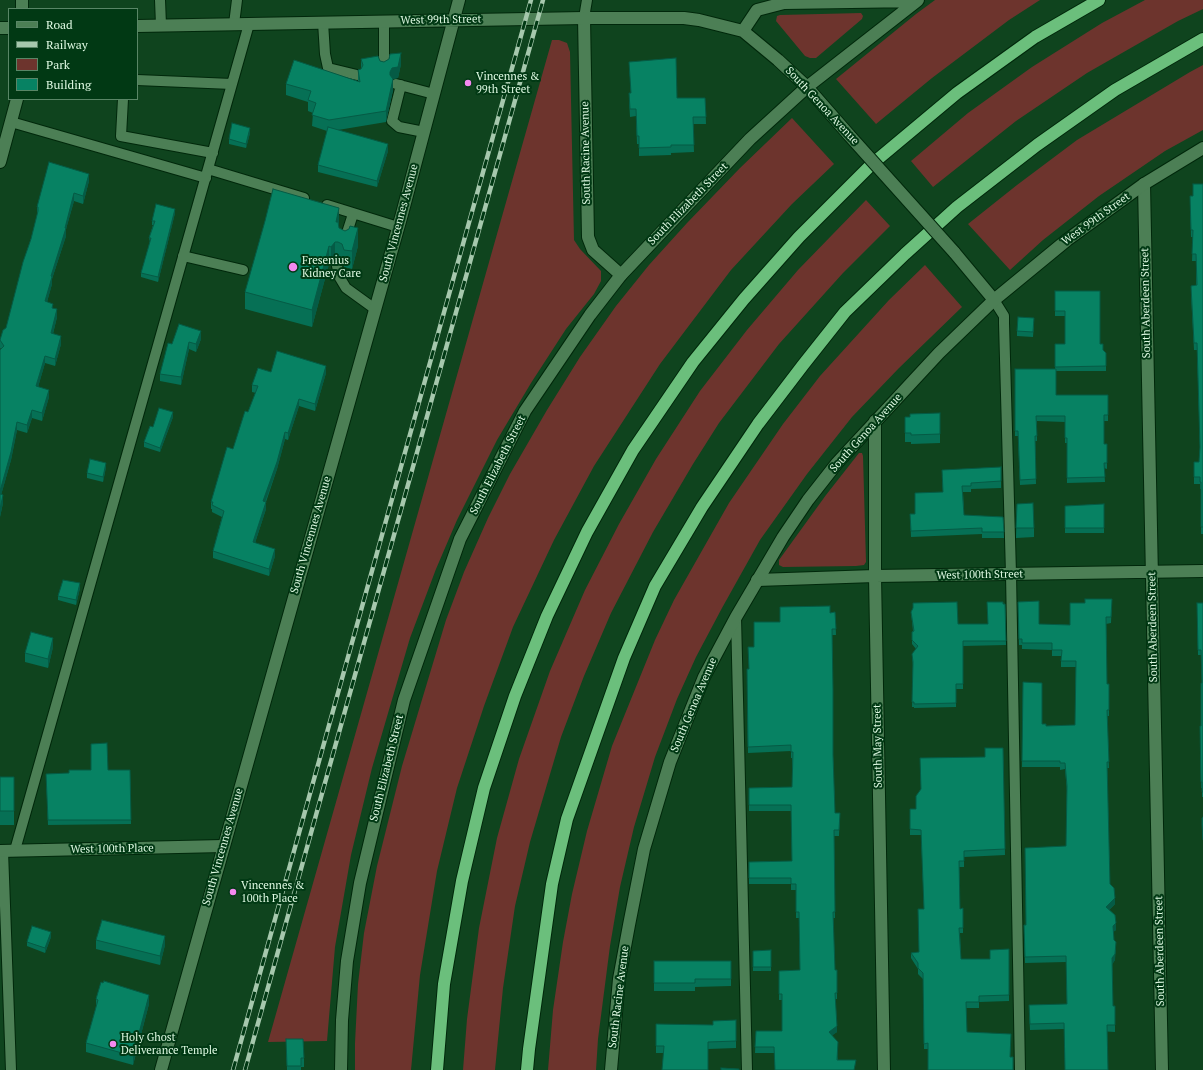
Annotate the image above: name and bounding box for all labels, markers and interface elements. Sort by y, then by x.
legend [8,8,138,100]
street label: West 99th Street [400,13,482,27]
text: Road [46,17,73,32]
text: Railway [46,37,88,52]
text: Park [46,57,70,72]
street label: South Genoa Avenue [783,64,861,148]
place label: Vincennes & 99th Street [476,70,539,96]
text: Building [46,77,91,92]
marker: Vincennes & 99th Street [463,78,473,88]
street label: South Racine Avenue [578,101,594,205]
street label: South Elizabeth Street [645,160,731,248]
street label: South Vincennes Avenue [377,163,421,283]
street label: West 99th Street [1059,190,1133,248]
street label: South Aberdeen Street [1138,248,1154,358]
place label: Fresenius Kidney Care [302,254,361,280]
marker: Fresenius Kidney Care [287,261,299,273]
street label: South Genoa Avenue [827,391,905,475]
street label: South Elizabeth Street [467,413,529,517]
street label: South Vincennes Avenue [288,475,334,595]
street label: West 100th Street [937,568,1023,582]
street label: South Aberdeen Street [1145,572,1161,682]
street label: South Genoa Avenue [668,656,720,754]
street label: South May Street [871,704,885,788]
street label: South Elizabeth Street [367,713,407,823]
street label: South Vincennes Avenue [200,787,246,907]
street label: West 100th Place [70,842,154,856]
place label: Vincennes & 100th Place [241,879,304,905]
marker: Vincennes & 100th Place [228,887,238,897]
street label: South Aberdeen Street [1152,896,1168,1006]
street label: South Racine Avenue [606,945,632,1049]
place label: Holy Ghost Deliverance Temple [121,1031,218,1057]
marker: Holy Ghost Deliverance Temple [108,1039,118,1049]

